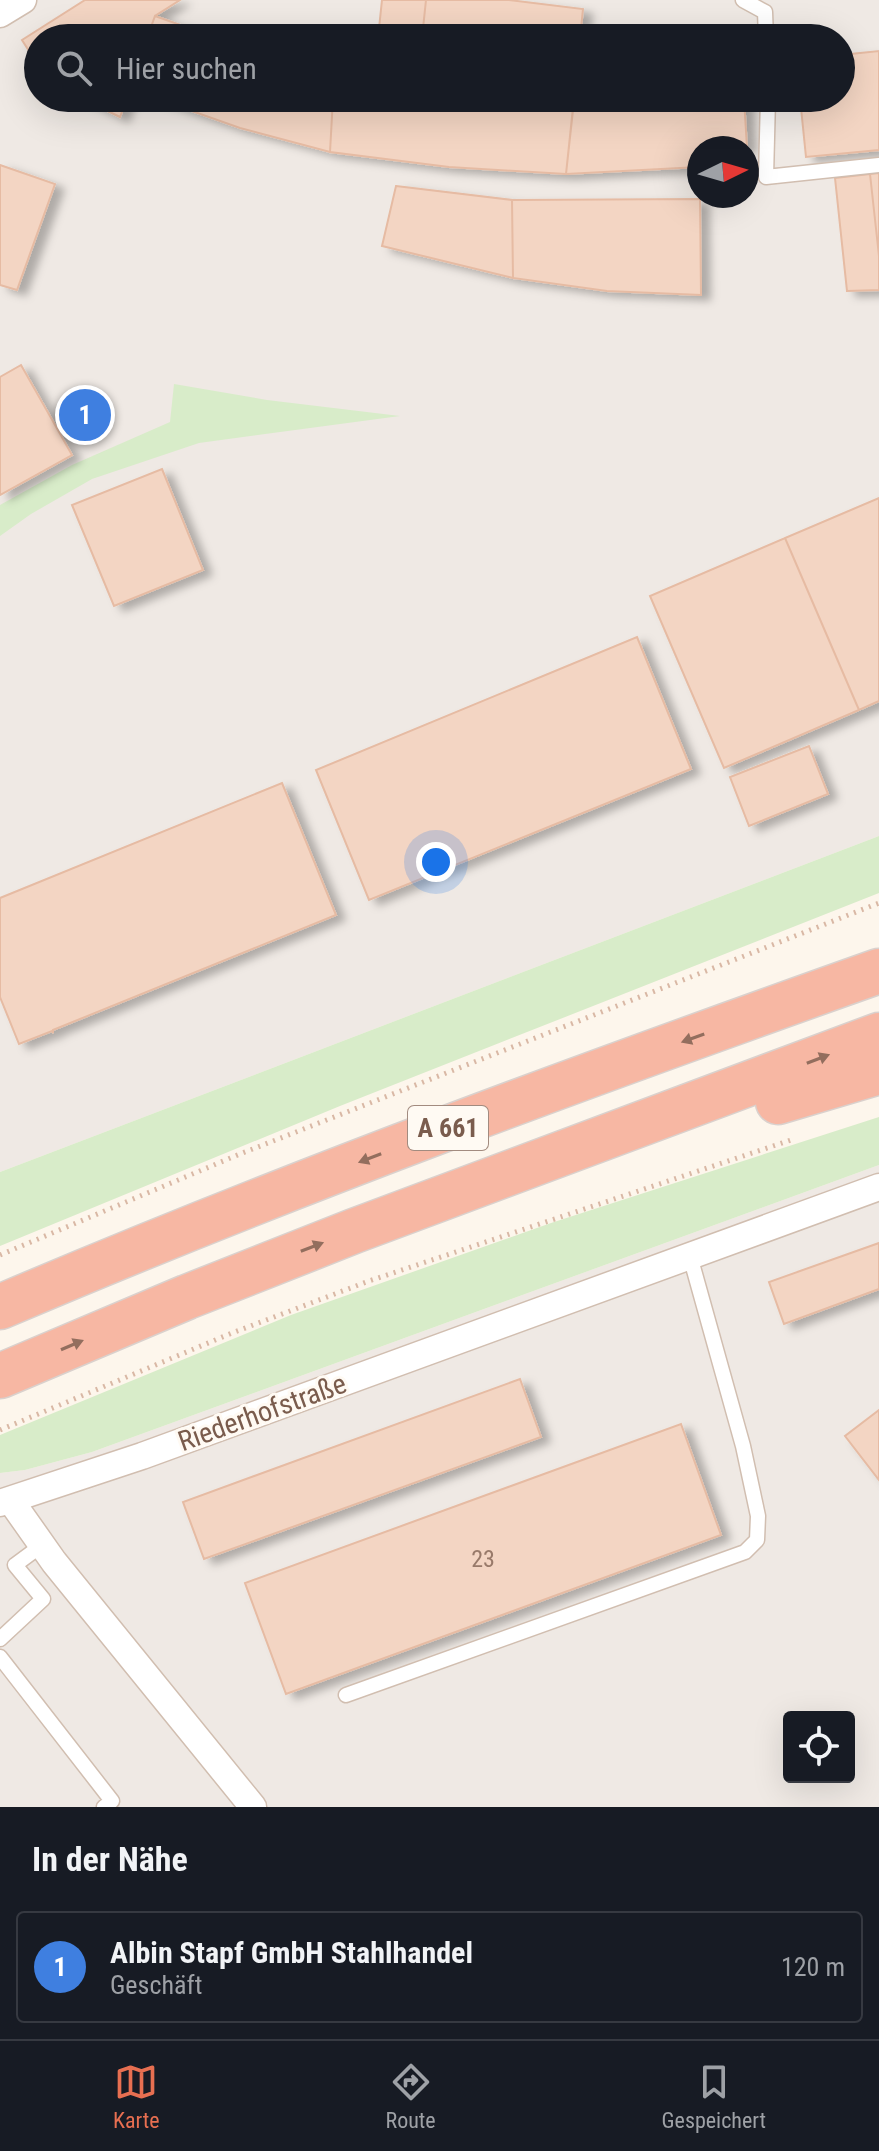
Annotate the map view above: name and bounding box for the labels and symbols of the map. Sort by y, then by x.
north arrow [687,136,759,208]
pin: 1 [59,385,111,445]
your location [416,842,456,882]
one-way arrow [681,1032,705,1045]
one-way arrow [806,1052,830,1065]
road number: A 661 [408,1106,488,1150]
one-way arrow [358,1152,382,1165]
one-way arrow [300,1240,324,1253]
one-way arrow [60,1338,83,1351]
street label: Riederhofstraße [174,1367,351,1458]
house number: 23 [471,1545,495,1573]

